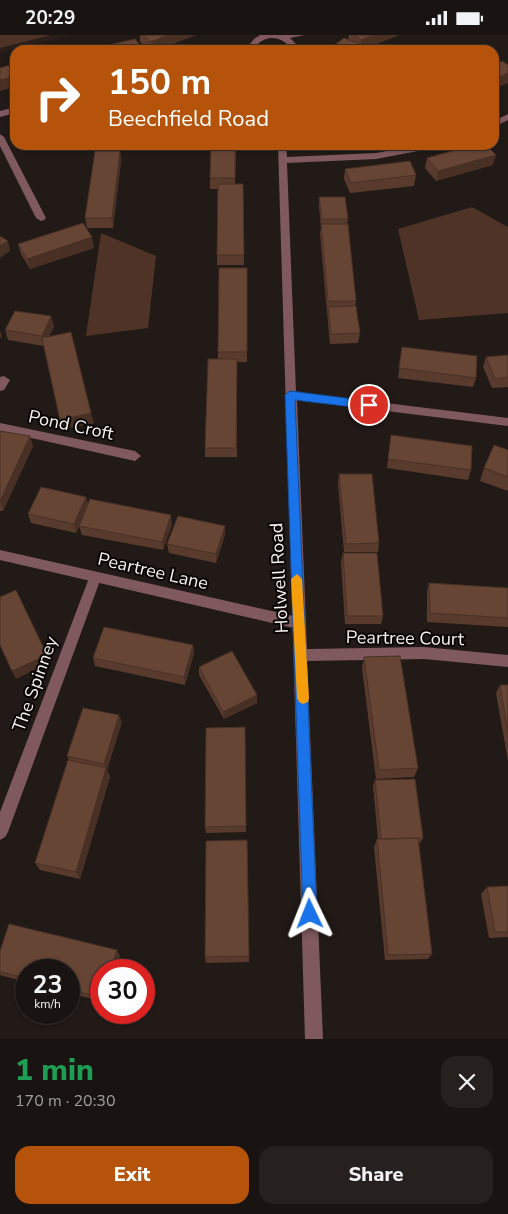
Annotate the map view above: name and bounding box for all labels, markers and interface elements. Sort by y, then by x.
text: 20:29 [25,5,75,31]
text: 150 m [108,59,211,106]
icon: right [25,65,90,130]
text: Beechfield Road [108,104,269,134]
pin [348,384,390,426]
icon: arrive [355,391,383,419]
street label: Pond Croft [26,404,117,446]
street label: Holwell Road [264,522,294,634]
street label: Peartree Lane [95,547,211,595]
street label: Peartree Court [346,625,465,651]
street label: The Spinney [7,632,64,735]
position arrow [283,887,335,939]
speed limit sign: 30 [90,959,155,1024]
text: 23 [32,968,63,1002]
text: km/h [34,996,61,1012]
text: 1 min [15,1050,94,1091]
button: close [441,1056,493,1108]
text: 170 m · 20:30 [15,1090,116,1112]
button: Exit [15,1146,249,1204]
button: Share [259,1146,493,1204]

